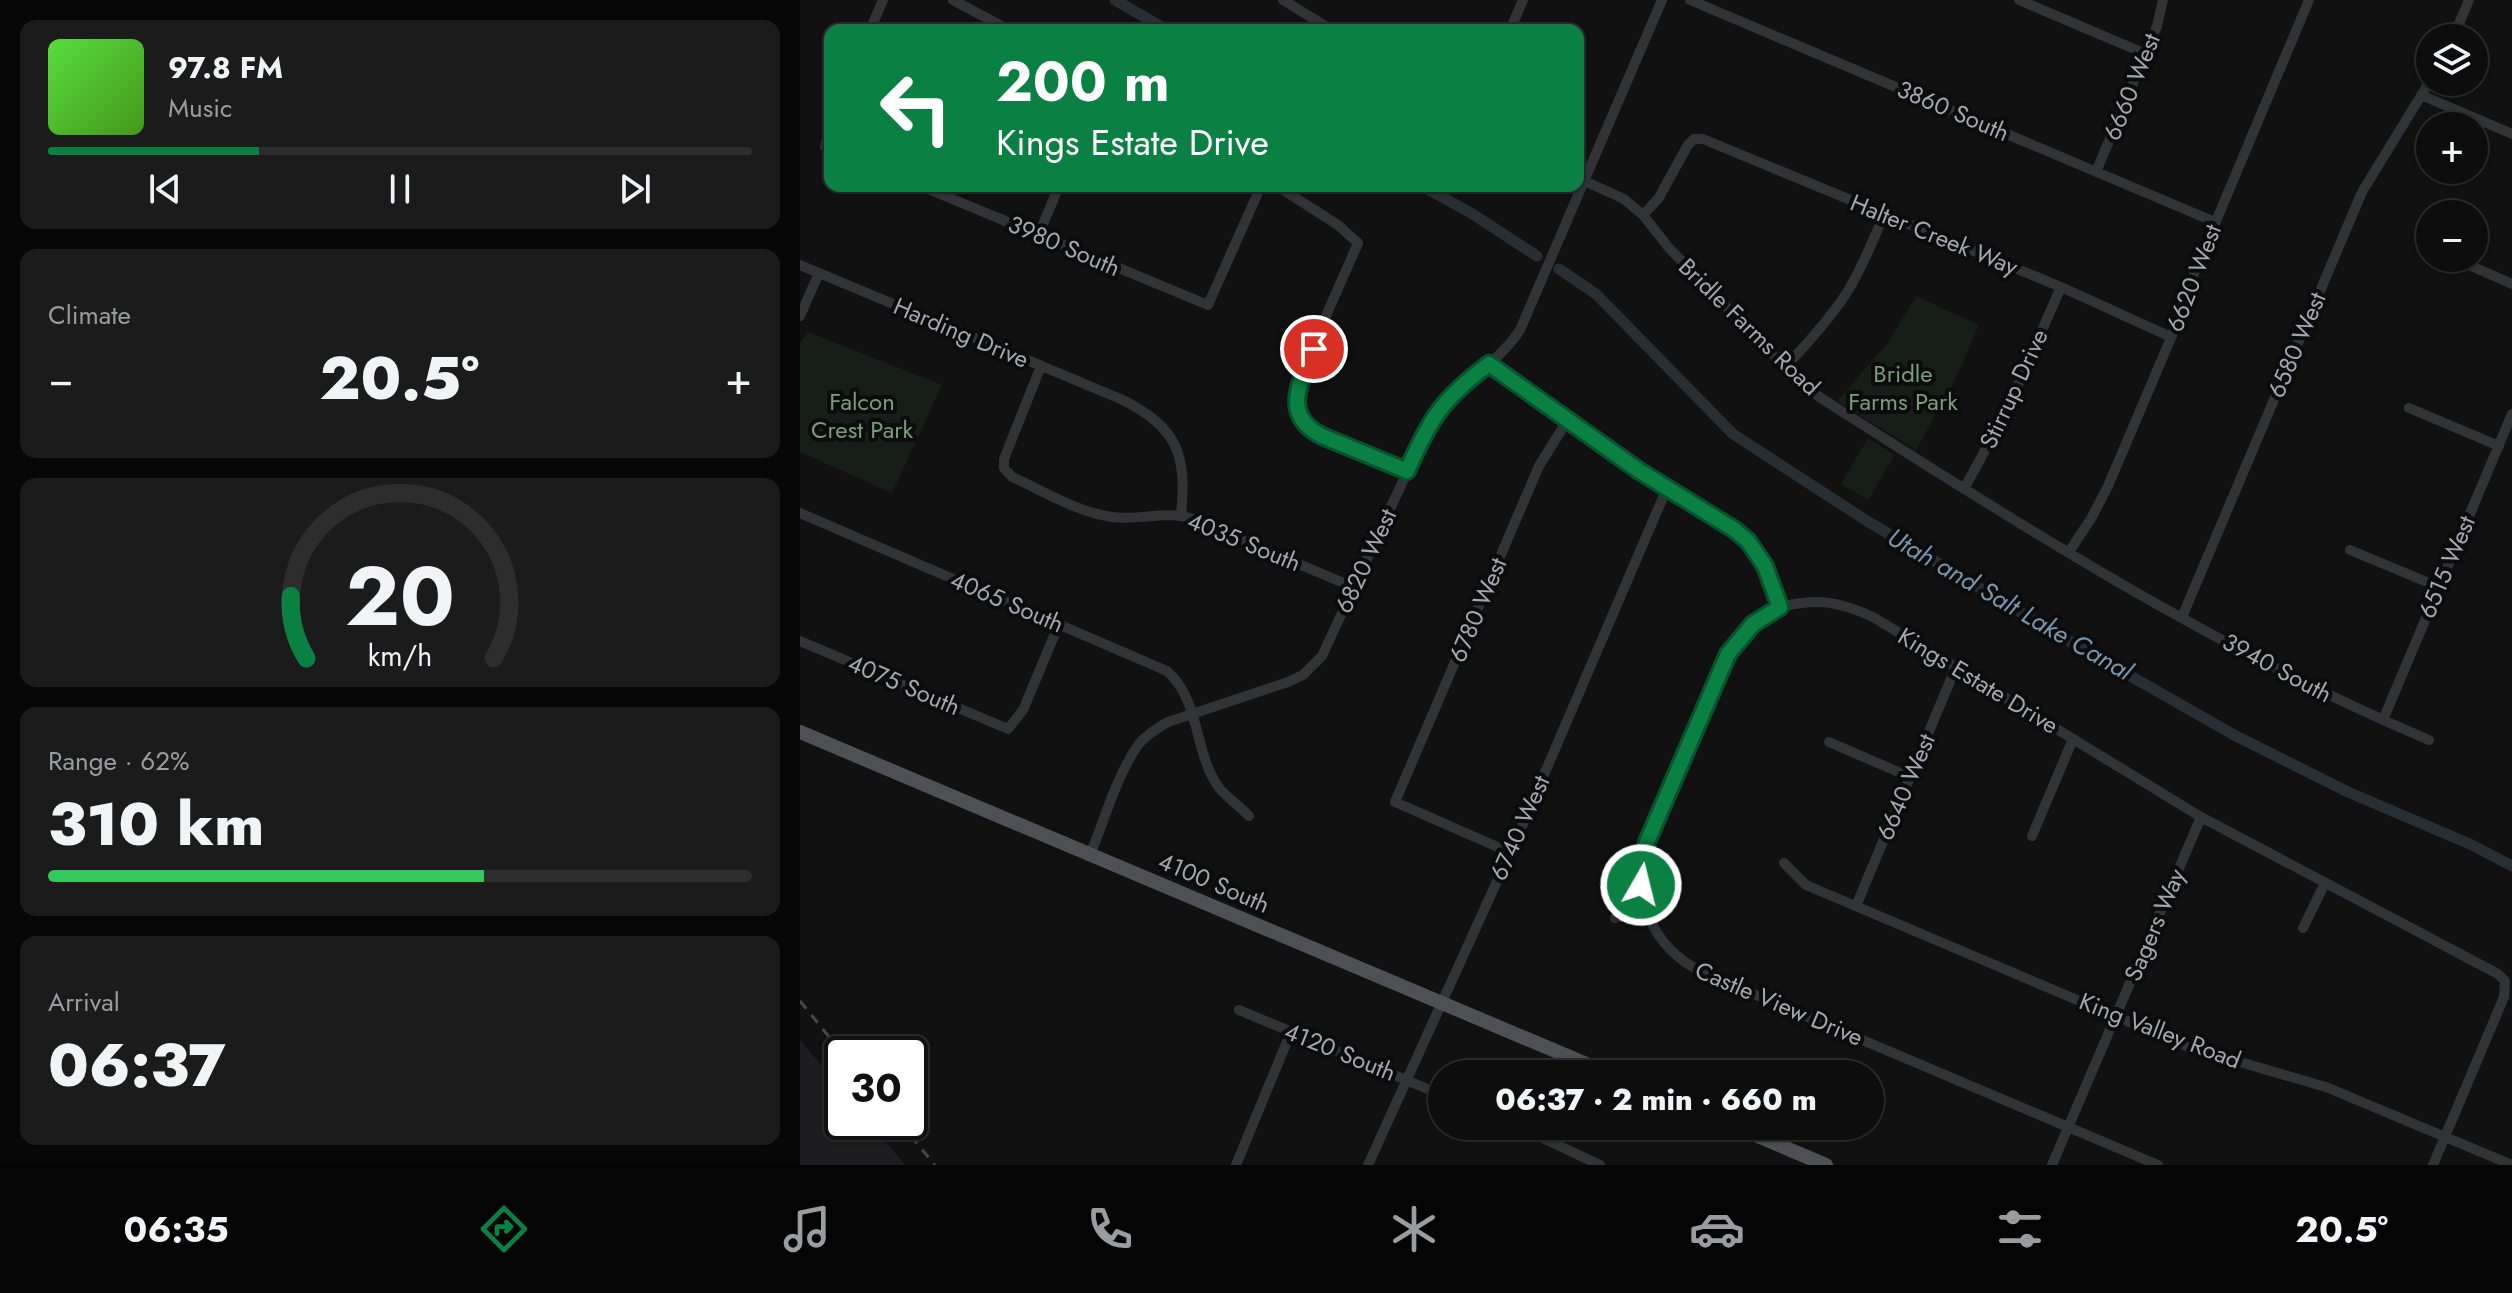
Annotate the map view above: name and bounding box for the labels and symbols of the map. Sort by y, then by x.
street label: 6660 West [2094,28,2169,146]
street label: 3860 South [1892,71,2015,150]
street label: Halter Creek Way [1845,185,2024,284]
street label: 3980 South [1003,206,1126,285]
street label: 6620 West [2157,219,2230,337]
street label: Bridle Farms Road [1671,250,1828,404]
street label: 6580 West [2259,286,2335,403]
street label: Harding Drive [888,288,1034,377]
pin [1280,315,1348,383]
street label: Stirrup Drive [1971,323,2057,454]
park label: Bridle Farms Park [1848,356,1958,419]
park label: Falcon Crest Park [811,384,913,447]
street label: 4035 South [1182,503,1306,580]
street label: 6820 West [1326,503,1405,619]
street label: 6515 West [2409,510,2484,624]
water label: Utah and Salt Lake Canal [1880,518,2141,690]
street label: 6780 West [1440,552,1515,668]
street label: 4065 South [945,562,1069,641]
street label: Kings Estate Drive [1891,619,2065,742]
street label: 3940 South [2216,624,2338,711]
street label: 4075 South [843,645,966,724]
street label: 6640 West [1867,728,1944,846]
street label: 6740 West [1481,769,1558,886]
street label: 4100 South [1153,843,1275,922]
position arrow [1599,843,1683,927]
street label: Sagers Way [2115,863,2194,986]
street label: Castle View Drive [1690,952,1869,1055]
street label: King Valley Road [2074,984,2246,1077]
street label: 4120 South [1279,1013,1401,1090]
speed limit sign: 30 [824,1036,928,1140]

